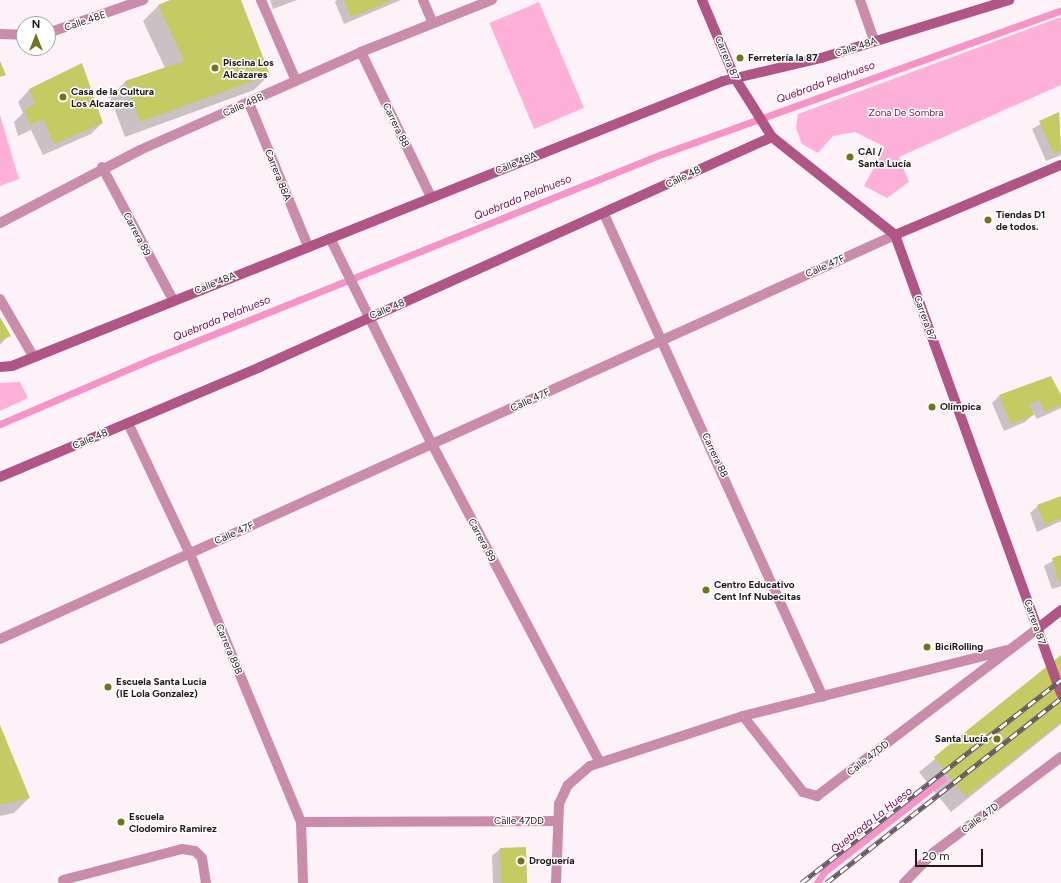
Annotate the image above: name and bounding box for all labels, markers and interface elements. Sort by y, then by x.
street label: Calle 48E [63,8,107,34]
north arrow [16,16,56,56]
text: N [32,18,40,31]
street label: Carrera 87 [712,34,742,82]
street label: Calle 48A [833,35,879,59]
place label: Ferretería la 87 [748,52,818,64]
marker: Ferretería la 87 [735,53,745,63]
place label: Piscina Los Alcázares [223,56,274,80]
water label: Quebrada Pelahueso [775,59,877,107]
marker: Piscina Los Alcázares [210,63,220,73]
place label: Casa de la Cultura Los Alcazares [71,85,154,108]
street label: Calle 48B [221,91,265,119]
marker: Casa de la Cultura Los Alcazares [58,92,68,102]
street label: Carrera 88 [380,101,412,149]
park label: Zona De Sombra [869,107,943,119]
place label: CAI / Santa Lucía [858,145,911,168]
street label: Carrera 88A [262,147,294,203]
street label: Calle 48A [493,149,539,177]
marker: CAI / Santa Lucía [845,152,855,162]
street label: Calle 48 [664,163,702,191]
water label: Quebrada Pelahueso [472,172,574,224]
place label: Tiendas D1 de todos. [996,208,1045,232]
street label: Carrera 89 [121,210,153,258]
marker: Tiendas D1 de todos. [983,215,993,225]
street label: Calle 47F [804,252,846,280]
street label: Calle 48A [192,269,238,297]
water label: Quebrada Pelahueso [171,293,273,345]
street label: Carrera 87 [911,294,939,342]
street label: Calle 48 [368,296,406,322]
street label: Calle 47F [509,386,551,414]
place label: Olímpica [940,401,981,413]
marker: Olímpica [927,402,937,412]
street label: Calle 48 [71,426,109,452]
street label: Carrera 88 [699,431,731,479]
street label: Carrera 89 [466,516,498,564]
street label: Calle 47F [213,519,255,547]
place label: Centro Educativo Cent Inf Nubecitas [714,578,801,602]
marker: Centro Educativo Cent Inf Nubecitas [701,585,711,595]
street label: Carrera 87 [1022,598,1048,646]
street label: Carrera 89B [213,622,245,676]
place label: BiciRolling [935,641,983,653]
marker: BiciRolling [922,642,932,652]
place label: Escuela Santa Lucia (IE Lola Gonzalez) [116,675,207,698]
marker: Escuela Santa Lucia (IE Lola Gonzalez) [103,682,113,692]
place label: Santa Lucía [935,733,988,745]
marker: Santa Lucía [991,733,1003,745]
street label: Calle 47DD [845,738,891,778]
water label: Quebrada La Hueso [829,785,915,857]
street label: Calle 47D [959,800,1001,836]
place label: Escuela Clodomiro Ramirez [129,810,217,834]
street label: Calle 47DD [494,815,544,827]
marker: Escuela Clodomiro Ramirez [116,817,126,827]
scale bar [917,841,985,867]
text: 20 m [922,849,950,863]
place label: Droguería [529,855,575,867]
marker: Droguería [516,856,526,866]

